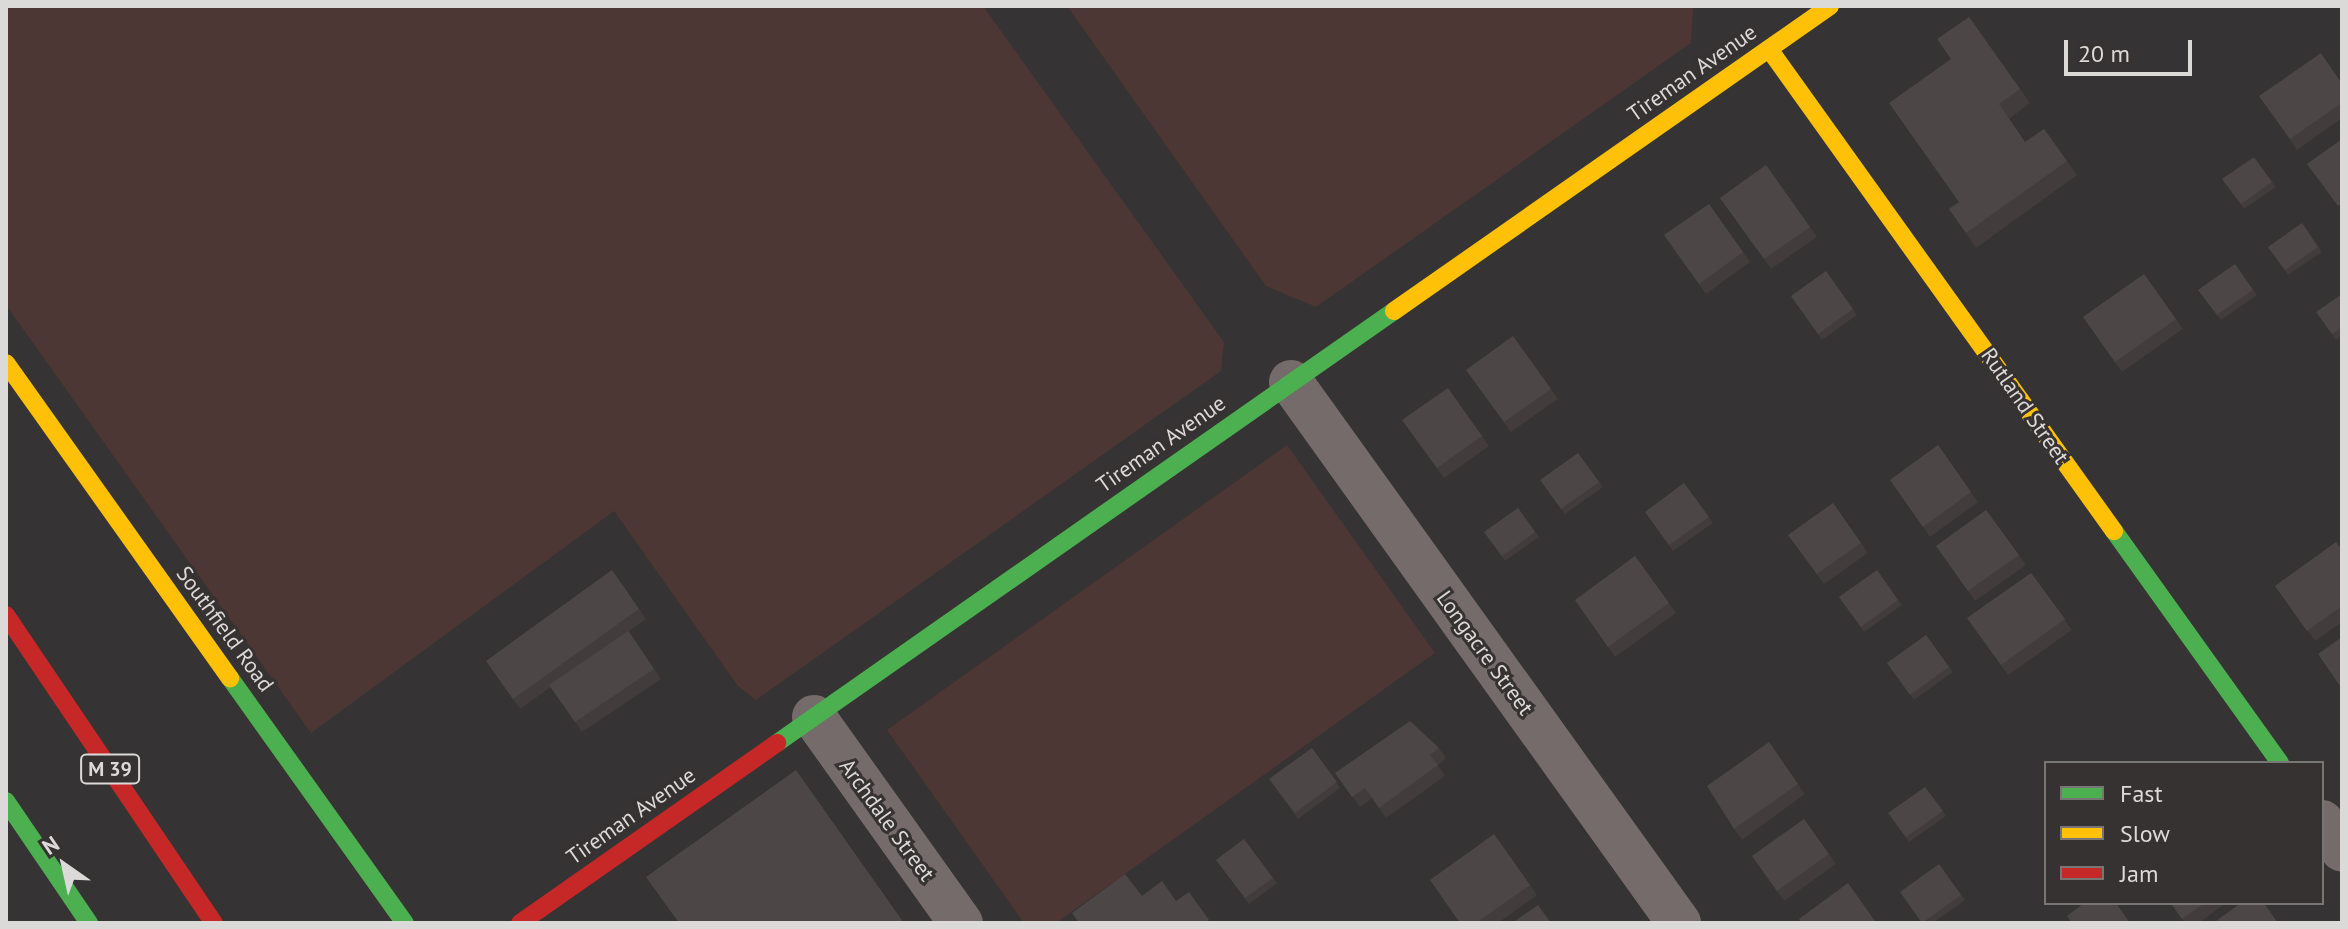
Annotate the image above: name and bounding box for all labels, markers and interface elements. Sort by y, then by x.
street label: Tireman Avenue [1622,19,1762,127]
scale bar [2068,24,2196,74]
text: 20 m [2078,38,2130,69]
street label: Rutland Street [1975,343,2075,469]
street label: Tireman Avenue [1091,390,1231,498]
street label: Southfield Road [171,561,279,697]
street label: Longacre Street [1431,586,1539,720]
road number: M 39 [80,753,140,785]
street label: Archdale Street [834,754,940,886]
legend [2044,761,2324,905]
street label: Tireman Avenue [561,762,701,870]
text: Fast [2120,778,2163,809]
text: Slow [2120,818,2170,849]
north arrow [24,825,104,905]
text: N [37,829,64,861]
text: Jam [2120,858,2158,889]

